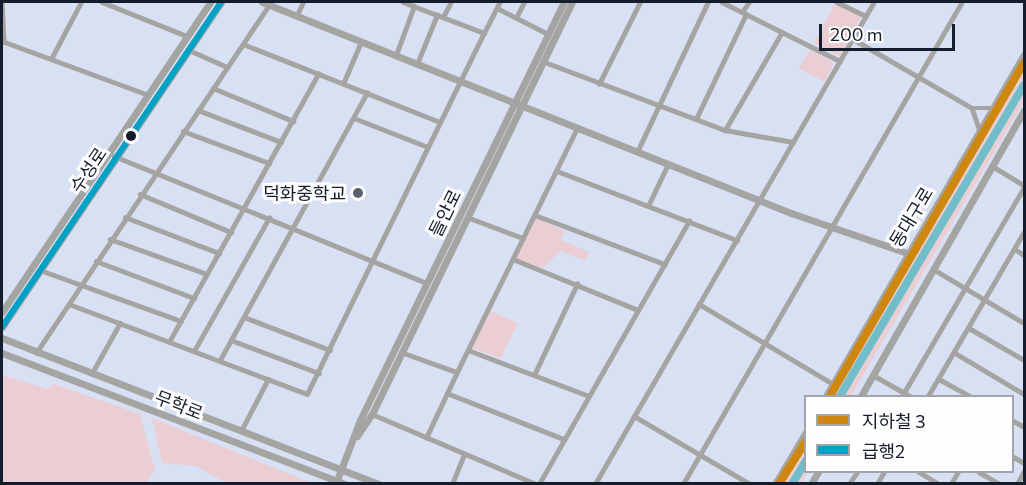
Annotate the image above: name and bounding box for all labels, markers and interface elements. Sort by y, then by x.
scale bar [822,12,958,50]
text: 200 m [830,23,883,45]
unlabelled marker [125,130,137,142]
street label: 수성로 [65,143,111,197]
place label: 덕화중학교 [263,182,346,204]
street label: 동대구로 [885,183,937,251]
marker: 덕화중학교 [351,186,365,200]
street label: 들안로 [424,186,466,240]
street label: 무학로 [152,386,206,424]
legend [804,395,1014,473]
text: 지하철 3 [862,410,925,432]
text: 급행2 [862,440,905,462]

